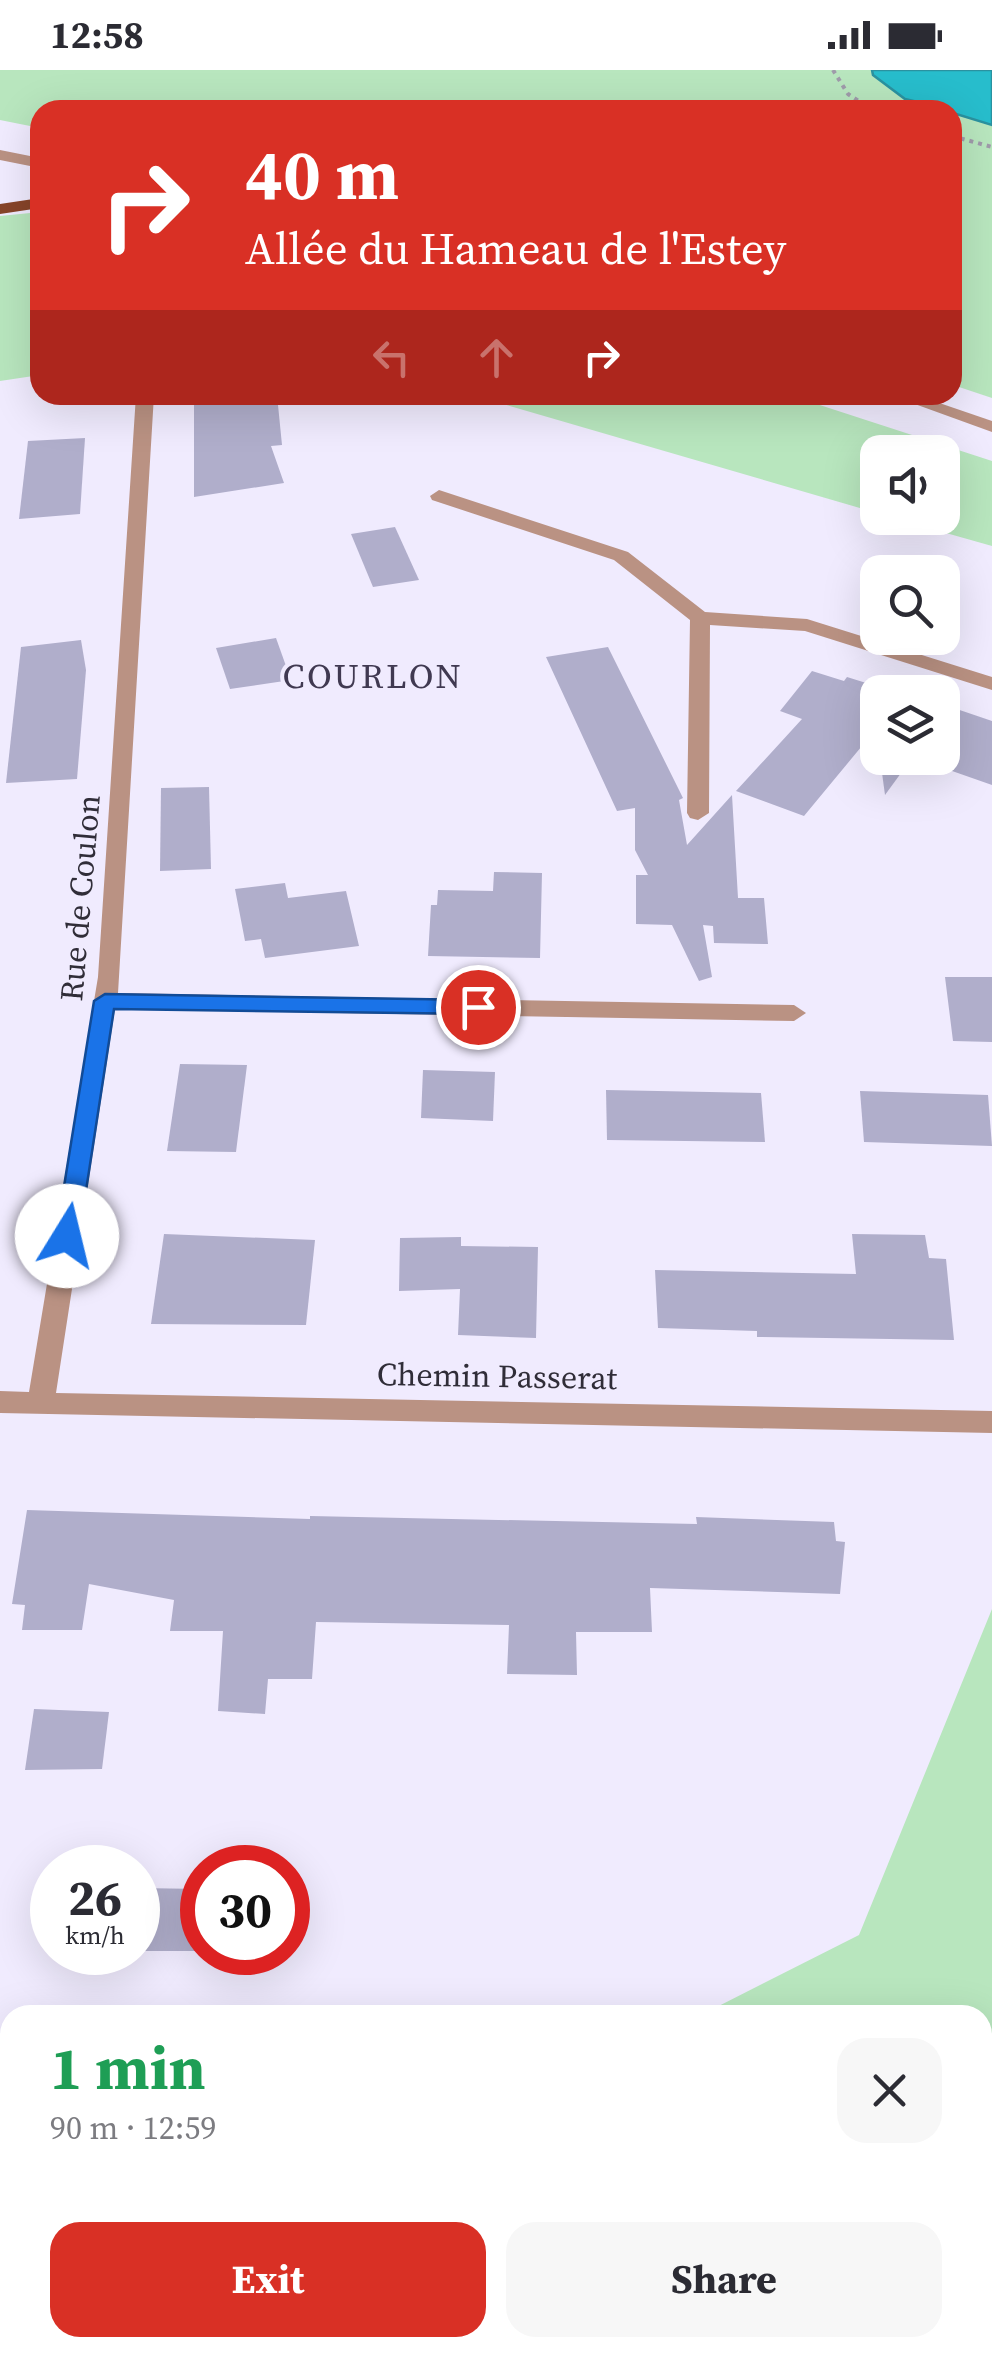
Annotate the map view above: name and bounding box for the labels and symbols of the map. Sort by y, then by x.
district label: COURLON [282,652,464,700]
street label: Rue de Coulon [49,793,111,1003]
pin [436,965,521,1050]
position arrow [15,1184,119,1288]
street label: Chemin Passerat [377,1352,618,1400]
speed limit sign: 30 [180,1845,310,1975]

